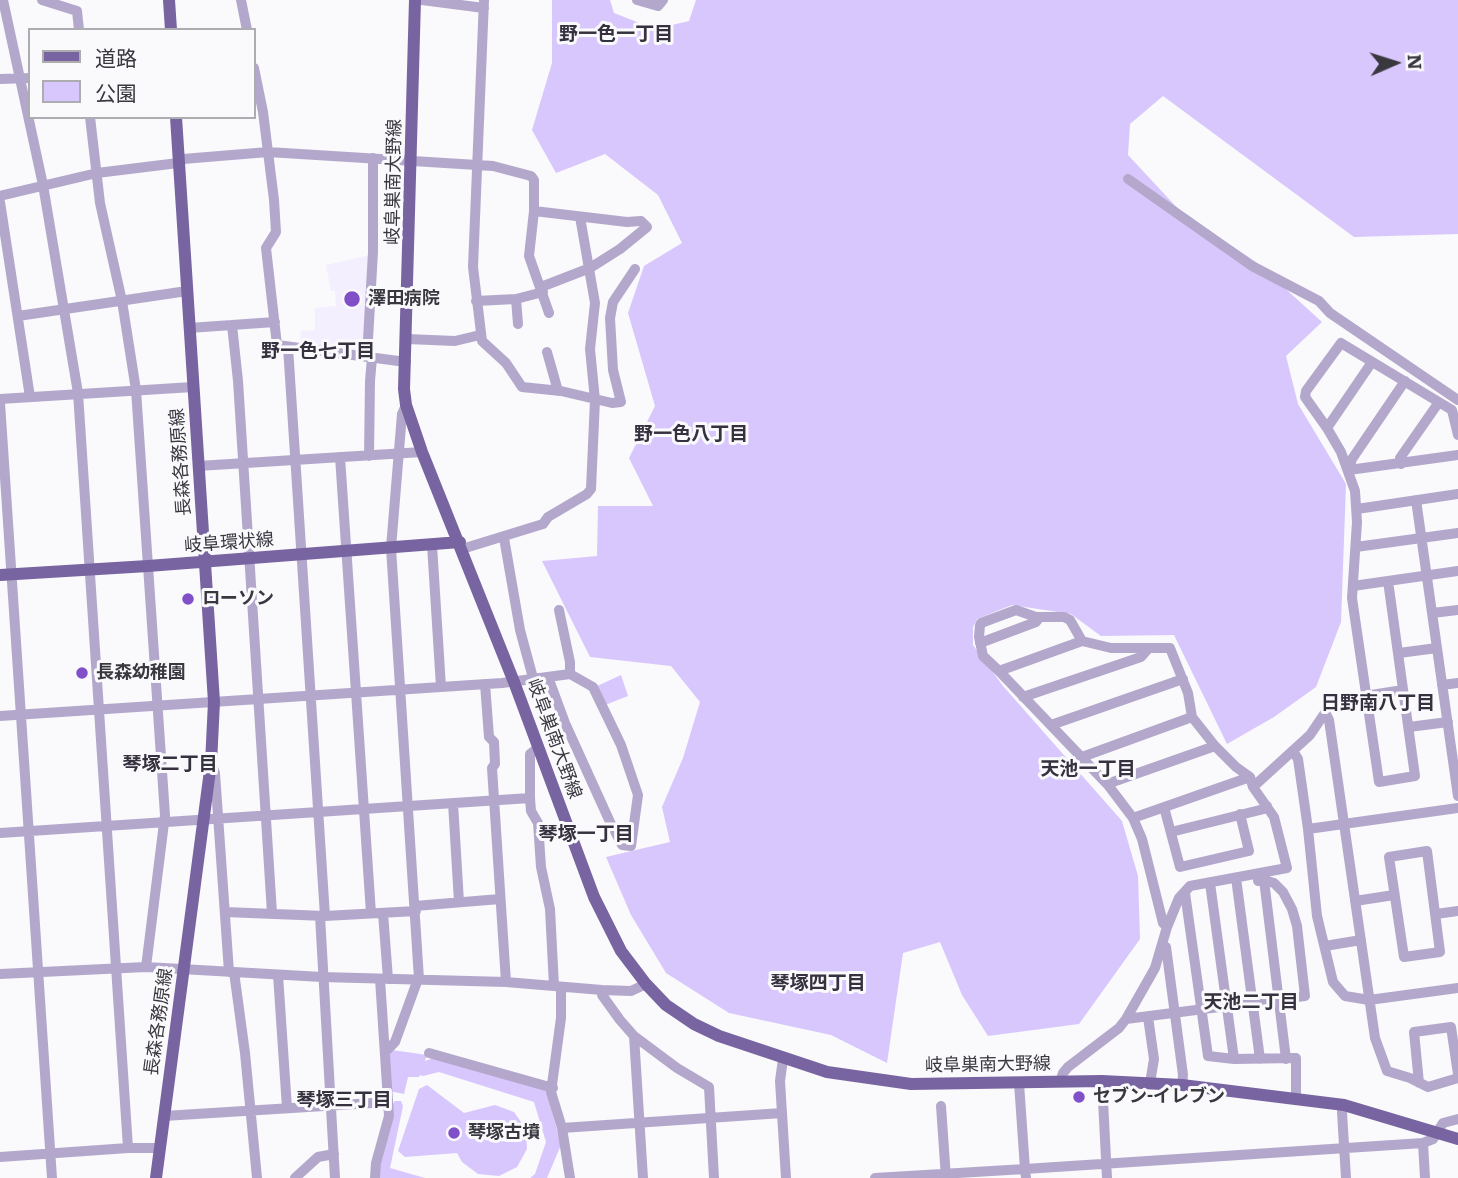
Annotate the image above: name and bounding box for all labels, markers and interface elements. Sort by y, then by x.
district label: 野一色一丁目 [559,23,673,45]
legend [28,28,256,119]
north arrow [1360,28,1430,98]
text: 道路 [95,41,137,72]
text: N [1402,53,1430,71]
text: 公園 [95,76,137,107]
street label: 岐阜巣南大野線 [382,119,406,245]
place label: 澤田病院 [368,288,440,310]
marker: 澤田病院 [342,289,362,309]
district label: 野一色七丁目 [261,340,375,362]
street label: 長森各務原線 [166,407,196,517]
district label: 野一色八丁目 [634,423,748,445]
street label: 岐阜環状線 [183,529,275,557]
place label: ローソン [202,588,274,610]
marker: ローソン [180,591,196,607]
place label: 長森幼稚園 [96,662,186,684]
marker: 長森幼稚園 [74,665,90,681]
street label: 岐阜巣南大野線 [522,676,586,802]
district label: 日野南八丁目 [1321,692,1435,714]
district label: 琴塚二丁目 [123,753,217,775]
district label: 天池一丁目 [1041,758,1135,780]
district label: 琴塚一丁目 [539,823,633,845]
street label: 長森各務原線 [141,967,177,1077]
district label: 琴塚四丁目 [771,972,865,994]
district label: 天池二丁目 [1204,991,1298,1013]
street label: 岐阜巣南大野線 [925,1053,1051,1077]
place label: セブン-イレブン [1093,1086,1225,1108]
district label: 琴塚三丁目 [297,1089,391,1111]
marker: セブン-イレブン [1071,1089,1087,1105]
place label: 琴塚古墳 [468,1122,540,1144]
marker: 琴塚古墳 [446,1125,462,1141]

